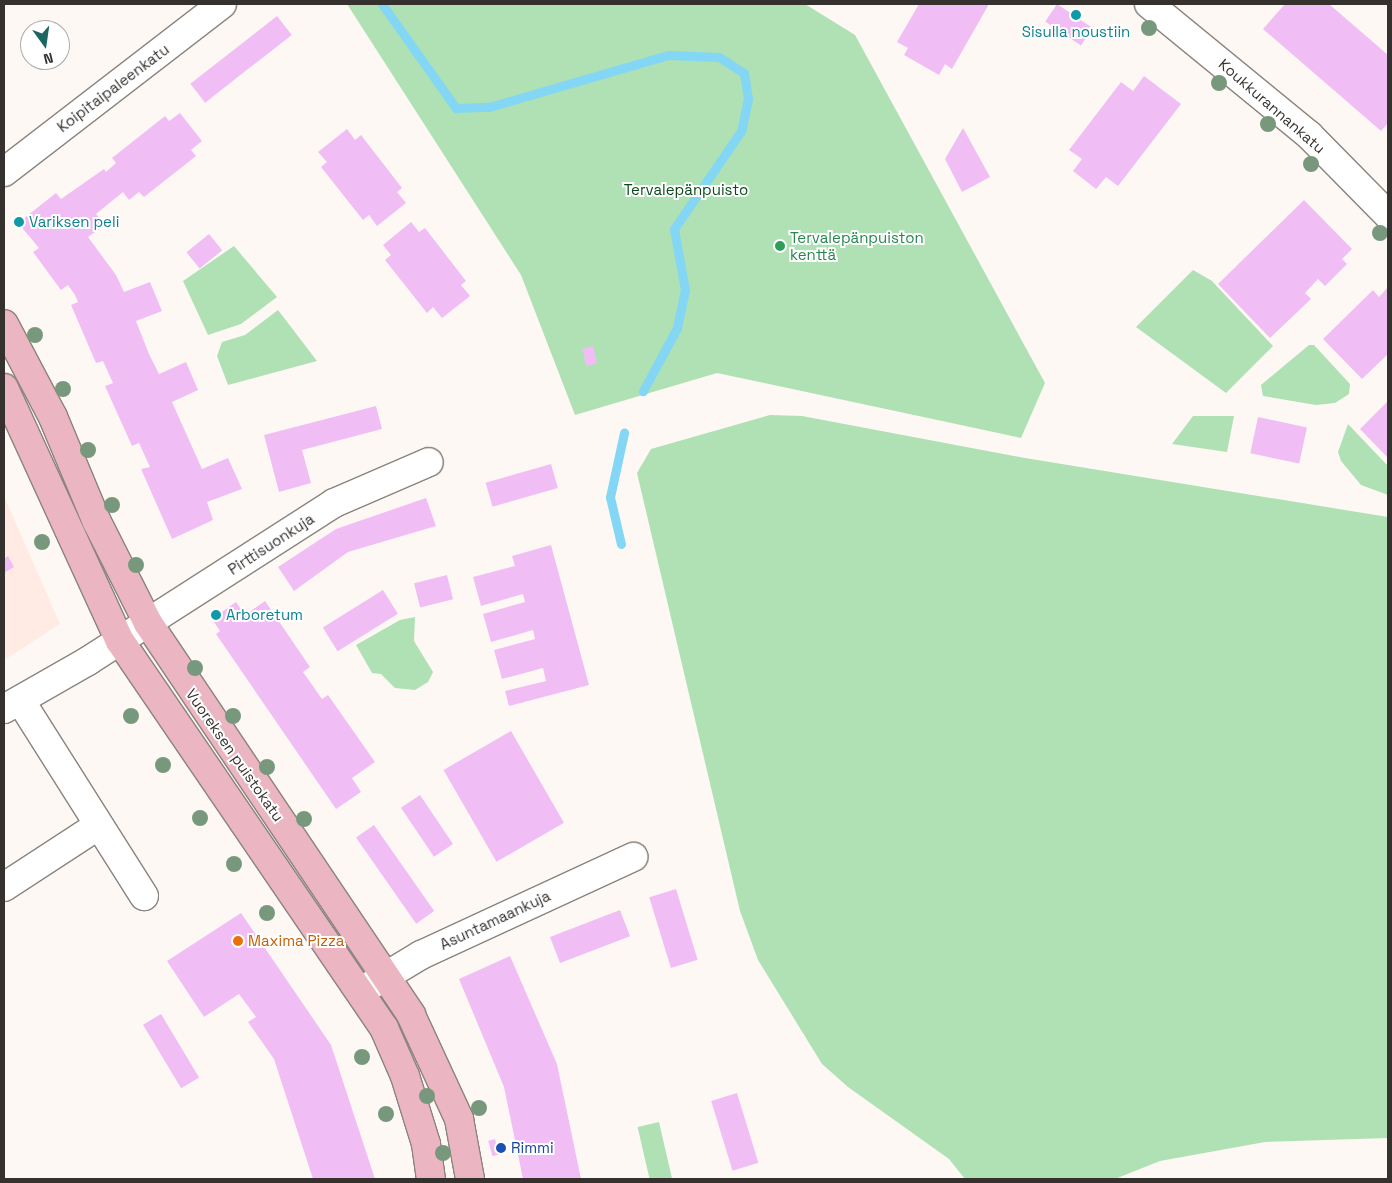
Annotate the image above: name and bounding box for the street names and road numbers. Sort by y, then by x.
street label: Koipitaipaleenkatu [54,40,172,136]
street label: Koukkurannankatu [1215,55,1329,157]
street label: Pirttisuonkuja [225,510,317,578]
street label: Vuoreksen puistokatu [182,685,288,825]
street label: Asuntamaankuja [437,887,553,953]

